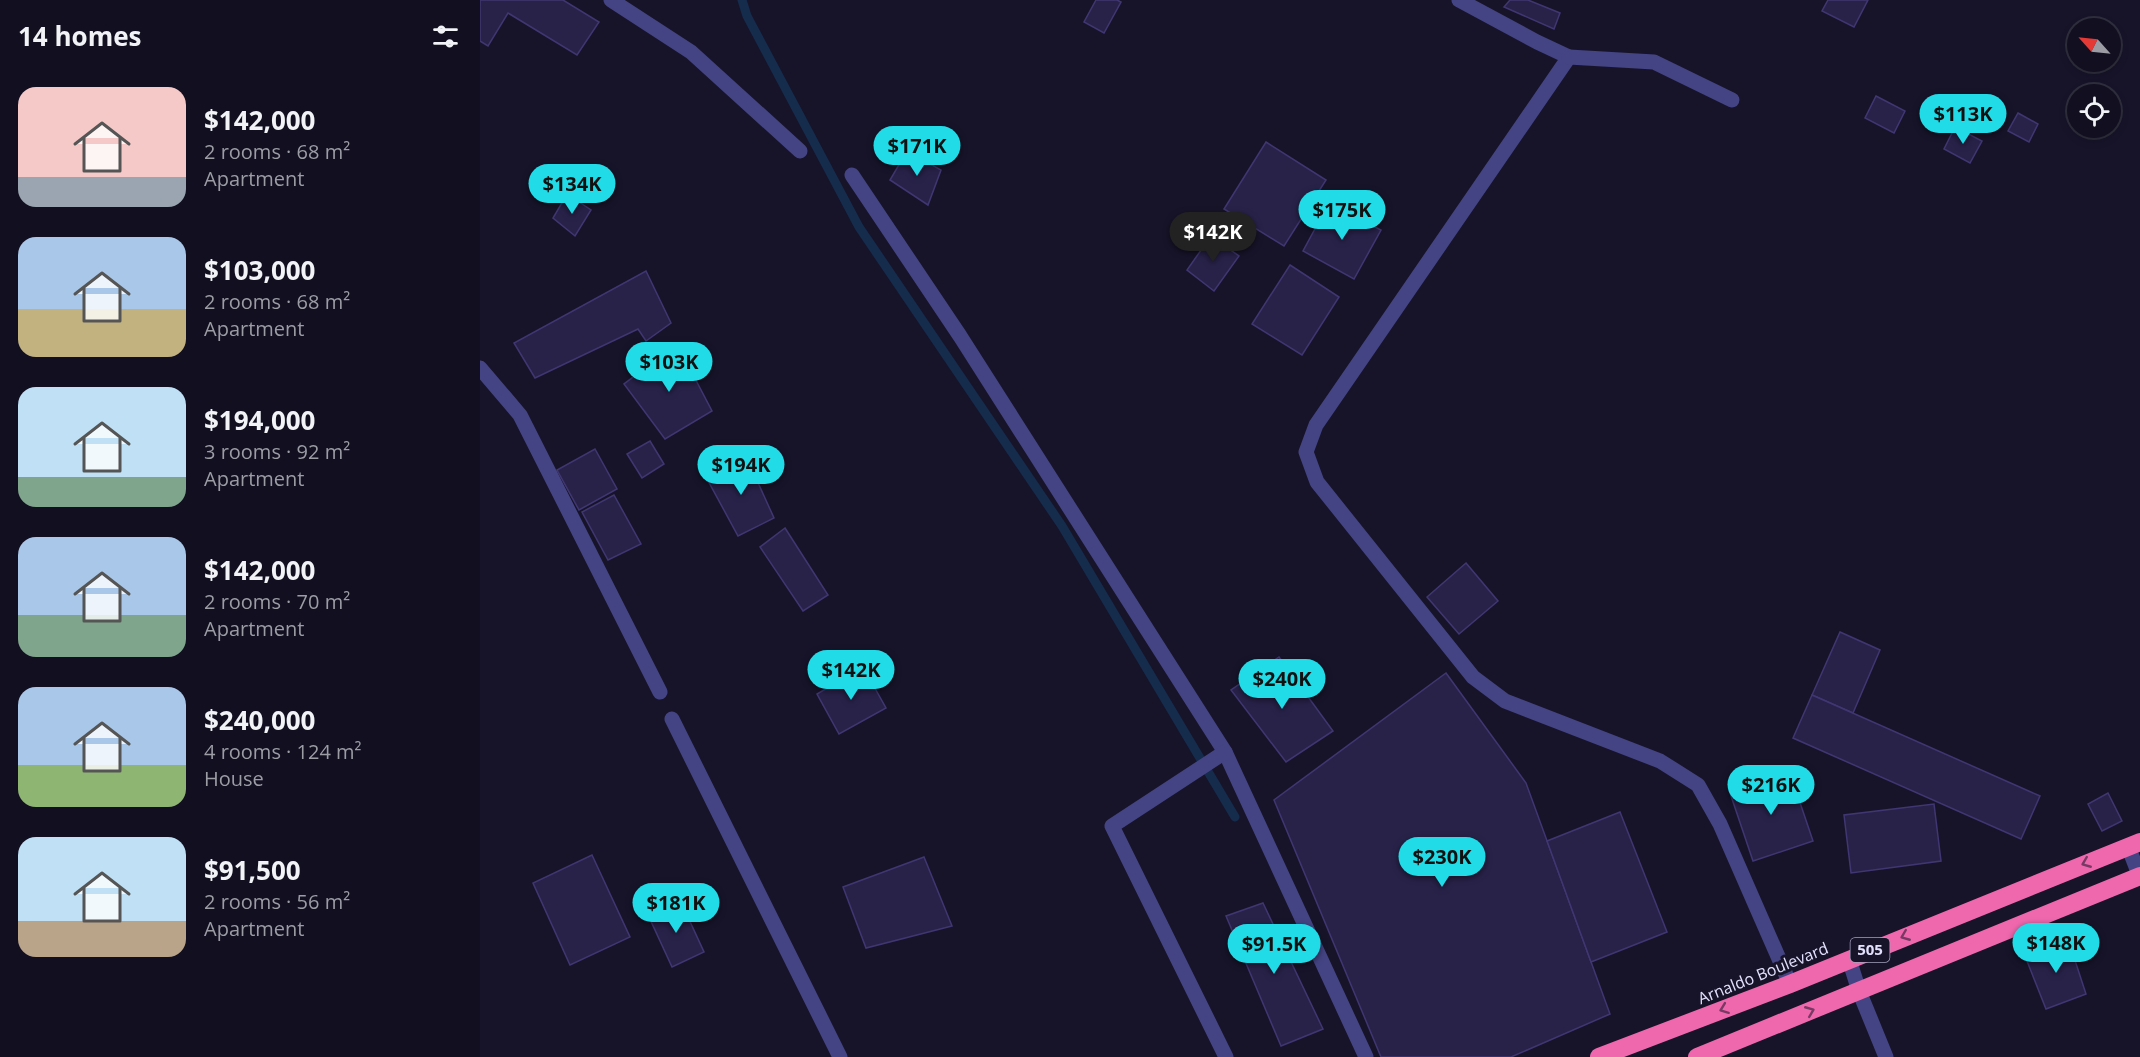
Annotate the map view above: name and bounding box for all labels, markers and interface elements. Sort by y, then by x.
text: 14 homes [18,18,142,54]
north arrow [2067,18,2121,72]
map controls [2067,18,2121,138]
icon: filters [429,20,462,53]
button: locate [2067,84,2121,138]
pin: $113K [1921,94,2005,145]
text: $113K [1933,100,1993,127]
text: $142,000 [204,102,315,138]
icon: home [66,111,138,183]
pin: $171K [875,126,959,177]
text: $171K [887,132,947,159]
text: 2 rooms · 68 m² [204,138,350,165]
pin: $134K [530,164,614,215]
text: Apartment [204,165,304,192]
text: $134K [542,170,602,197]
pin: $175K [1300,190,1384,241]
text: $175K [1312,196,1372,223]
pin: $142K [1171,212,1255,263]
text: $142K [1183,218,1243,245]
text: $103,000 [204,252,315,288]
icon: home [66,261,138,333]
text: 2 rooms · 68 m² [204,288,350,315]
text: Apartment [204,315,304,342]
pin: $103K [627,342,711,393]
text: $103K [639,348,699,375]
text: $194,000 [204,402,315,438]
icon: home [66,411,138,483]
text: 3 rooms · 92 m² [204,438,350,465]
pin: $194K [699,445,783,496]
text: $194K [711,451,771,478]
text: Apartment [204,465,304,492]
text: $142,000 [204,552,315,588]
icon: home [66,561,138,633]
text: 2 rooms · 70 m² [204,588,350,615]
text: Apartment [204,615,304,642]
pin: $142K [809,650,893,701]
text: $142K [821,656,881,683]
pin: $240K [1240,659,1324,710]
text: $240K [1252,665,1312,692]
text: $240,000 [204,702,315,738]
icon: home [66,711,138,783]
text: 4 rooms · 124 m² [204,738,362,765]
text: House [204,765,264,792]
pin: $216K [1729,765,1813,816]
text: $216K [1741,771,1801,798]
pin: $230K [1400,837,1484,888]
text: $230K [1412,843,1472,870]
text: $91,500 [204,852,301,888]
one-way arrow [2081,856,2092,868]
icon: home [66,861,138,933]
pin: $181K [634,883,718,934]
text: 2 rooms · 56 m² [204,888,350,915]
text: $181K [646,889,706,916]
text: Apartment [204,915,304,942]
pin: $148K [2014,923,2098,974]
pin: $91.5K [1225,924,1323,975]
one-way arrow [1900,929,1911,941]
text: $148K [2026,929,2086,956]
text: $91.5K [1242,930,1306,957]
street label: Arnaldo Boulevard [1694,937,1832,1009]
road number: 505 [1850,938,1890,962]
one-way arrow [1719,1002,1730,1015]
one-way arrow [1803,1006,1814,1018]

